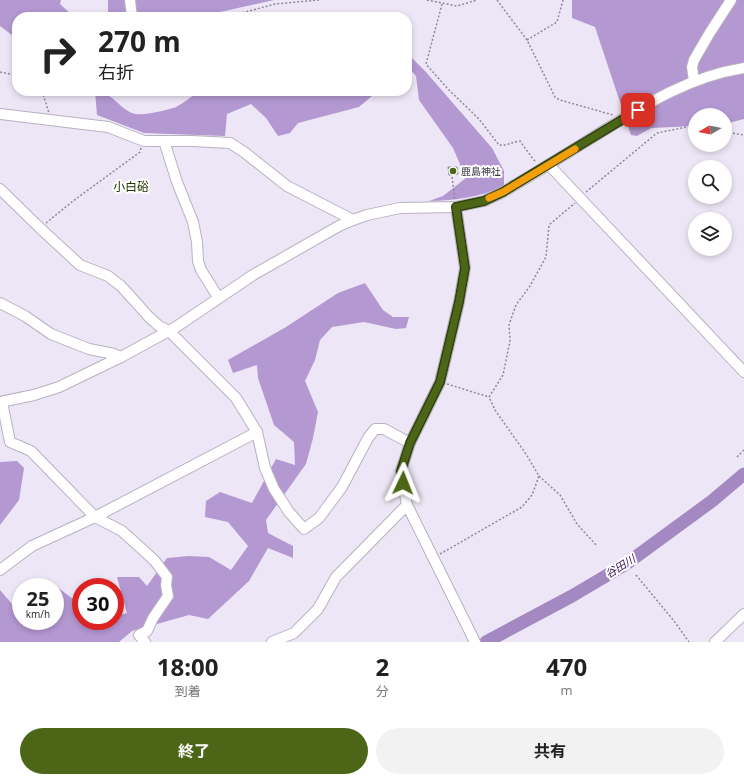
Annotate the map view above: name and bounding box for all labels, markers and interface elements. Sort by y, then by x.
text: 270 m [98,22,181,60]
icon: right [32,28,84,80]
text: 右折 [98,60,134,84]
pin [621,93,655,127]
icon: arrive [627,99,649,121]
north arrow [688,108,732,152]
map controls [688,108,732,256]
button: search [688,160,732,204]
place label: 鹿島神社 [461,164,501,178]
marker: 鹿島神社 [448,166,458,176]
district label: 小白硲 [113,178,149,195]
button: layers [688,212,732,256]
position arrow [382,462,424,504]
water label: 谷田川 [602,550,639,581]
speed limit sign: 30 [72,578,124,630]
text: 25 [27,585,49,612]
text: km/h [26,607,50,621]
text: 18:00 [157,650,219,683]
text: 2 [375,650,389,683]
text: 470 [546,650,587,683]
text: m [561,681,573,699]
text: 到着 [175,682,201,700]
text: 分 [376,682,389,700]
button: 終了 [20,728,368,774]
button: 共有 [376,728,724,774]

